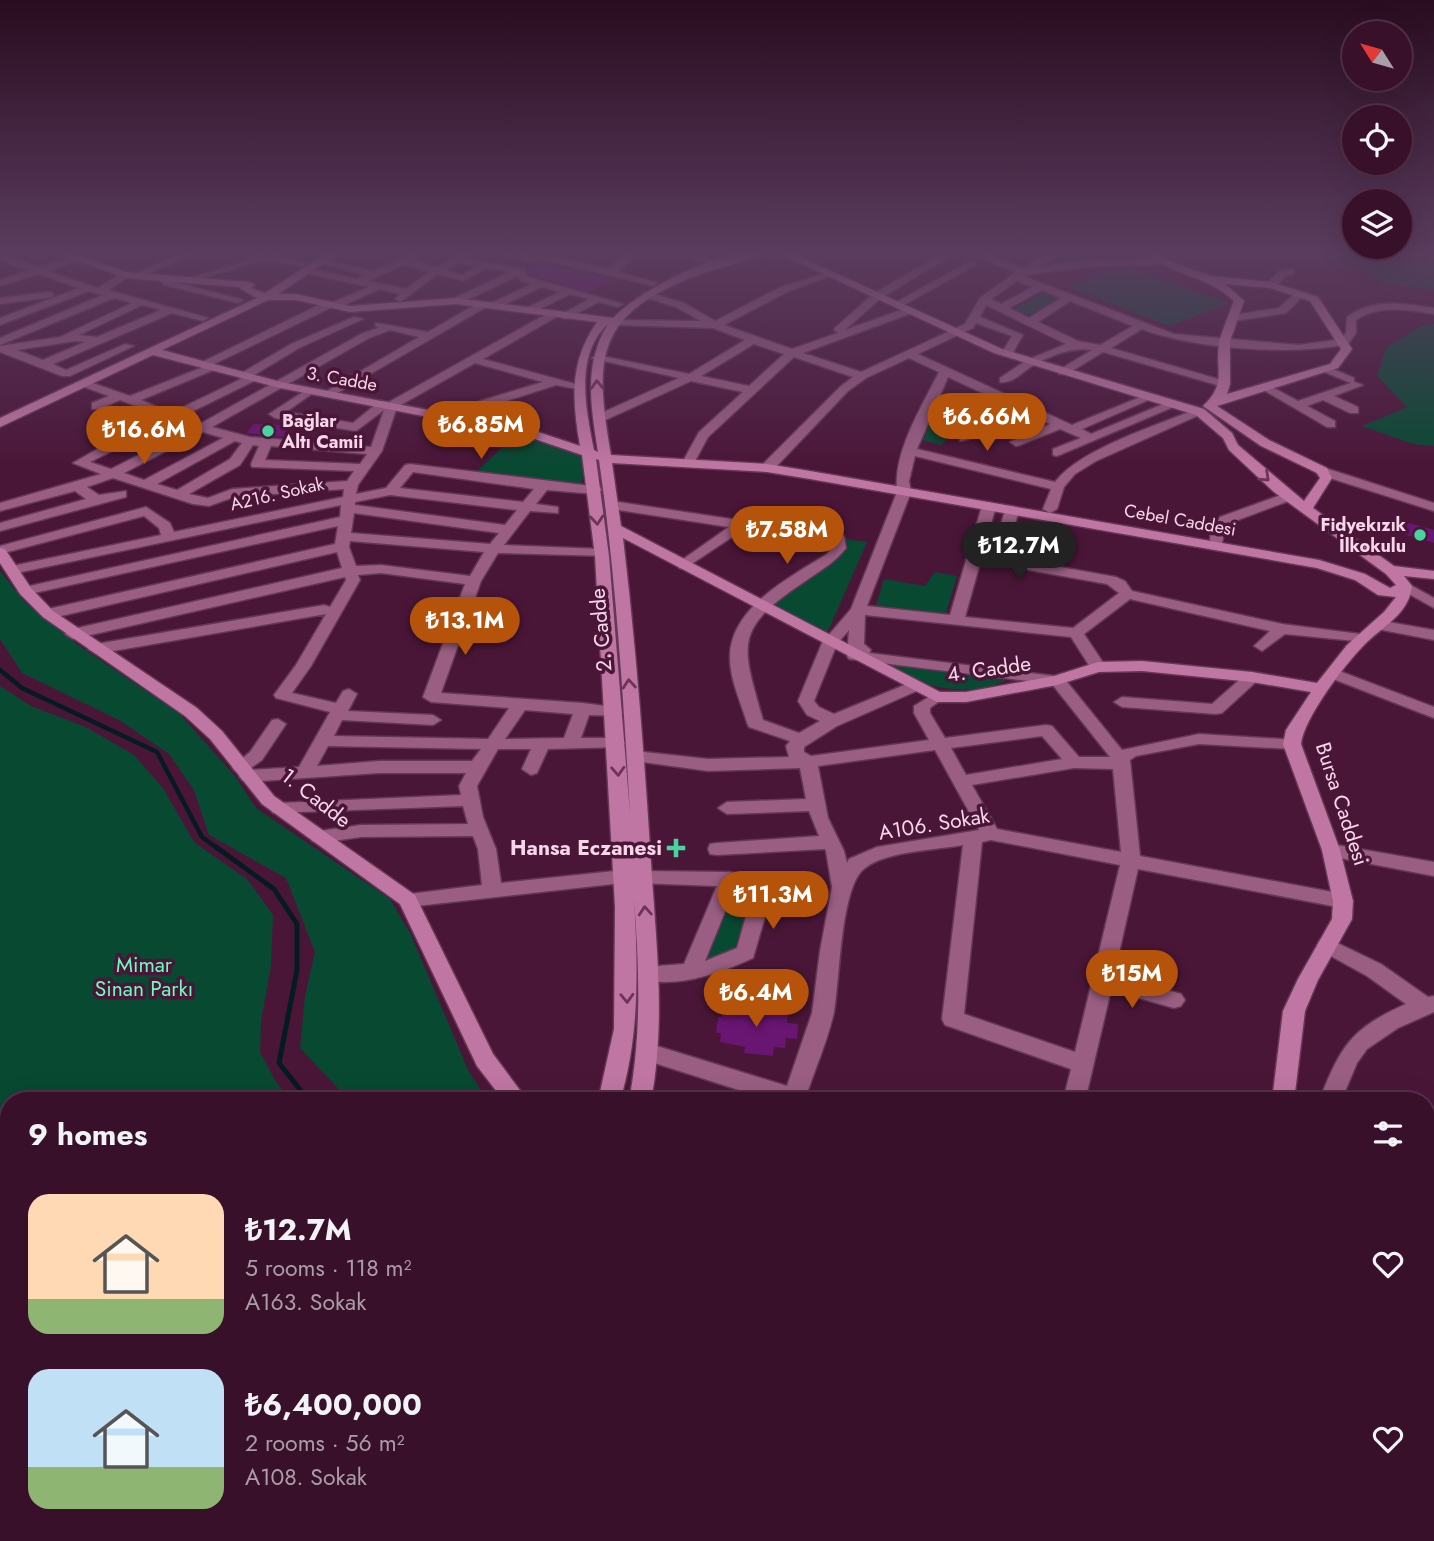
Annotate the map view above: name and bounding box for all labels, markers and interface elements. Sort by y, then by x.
north arrow [1342,21,1412,91]
map controls [1342,21,1412,259]
button: locate [1342,105,1412,175]
button: layers [1342,189,1412,259]
street label: 3. Cadde [305,360,379,398]
one-way arrow [589,379,604,390]
pin: ₺6.66M [930,393,1044,453]
text: ₺6.66M [943,399,1031,433]
pin: ₺6.85M [424,402,538,461]
pin: ₺16.6M [87,406,201,466]
text: ₺6.85M [438,407,524,441]
place label: Bağlar Altı Camii [281,408,363,455]
text: ₺16.6M [102,412,186,446]
marker: Bağlar Altı Camii [260,423,276,439]
one-way arrow [1257,468,1270,481]
street label: A216. Sokak [228,471,327,517]
street label: Cebel Caddesi [1122,497,1238,543]
pin: ₺7.58M [730,506,844,566]
text: ₺7.58M [746,512,828,546]
place label: Fidyekızık İlkokulu [1320,512,1407,559]
one-way arrow [590,514,605,526]
pin: ₺12.7M [962,522,1076,582]
marker: Fidyekızık İlkokulu [1412,527,1428,543]
text: ₺12.7M [978,528,1060,562]
street label: 2. Cadde [582,587,620,673]
pin: ₺13.1M [408,598,522,657]
text: ₺13.1M [426,603,504,637]
street label: 4. Cadde [945,648,1033,690]
one-way arrow [622,678,637,689]
street label: Bursa Caddesi [1308,739,1376,869]
street label: 1. Cadde [275,761,357,835]
one-way arrow [610,766,625,777]
street label: A106. Sokak [876,800,992,848]
place label: Hansa Eczanesi [510,833,662,863]
marker: Hansa Eczanesi [668,840,684,856]
pin: ₺11.3M [716,872,830,931]
text: ₺11.3M [734,877,812,911]
one-way arrow [638,905,653,916]
park label: Mimar Sinan Parkı [95,950,193,1004]
pin: ₺15M [1091,950,1173,1010]
text: ₺15M [1102,956,1162,990]
pin: ₺6.4M [707,970,805,1029]
text: ₺6.4M [720,975,792,1009]
one-way arrow [620,993,635,1004]
text: 9 homes [28,1113,147,1156]
icon: filters [1369,1115,1407,1153]
text: ₺12.7M [245,1208,352,1251]
icon: home [84,1222,168,1306]
icon: heart [1369,1245,1407,1283]
text: 5 rooms · 118 m² [245,1251,412,1285]
text: A163. Sokak [245,1285,366,1319]
text: ₺6,400,000 [245,1383,422,1426]
icon: home [84,1397,168,1481]
icon: heart [1369,1420,1407,1458]
text: 2 rooms · 56 m² [245,1426,405,1460]
text: A108. Sokak [245,1460,367,1494]

